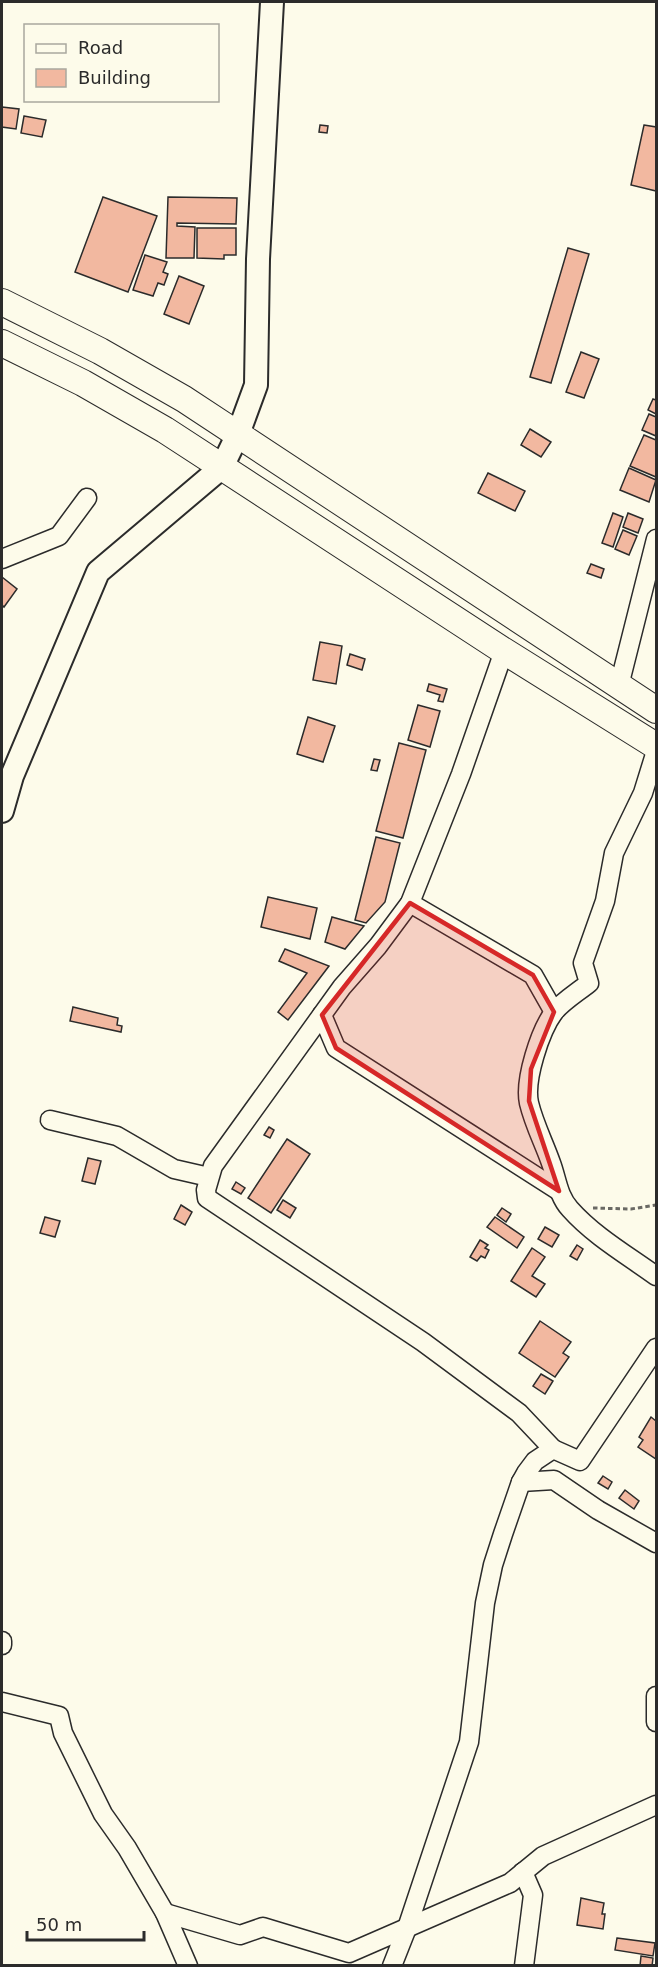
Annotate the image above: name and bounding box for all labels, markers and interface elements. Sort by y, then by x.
legend [24,24,219,102]
text: Road [78,37,123,58]
text: Building [78,67,151,88]
scale bar [27,1904,144,1942]
text: 50 m [36,1914,82,1935]

